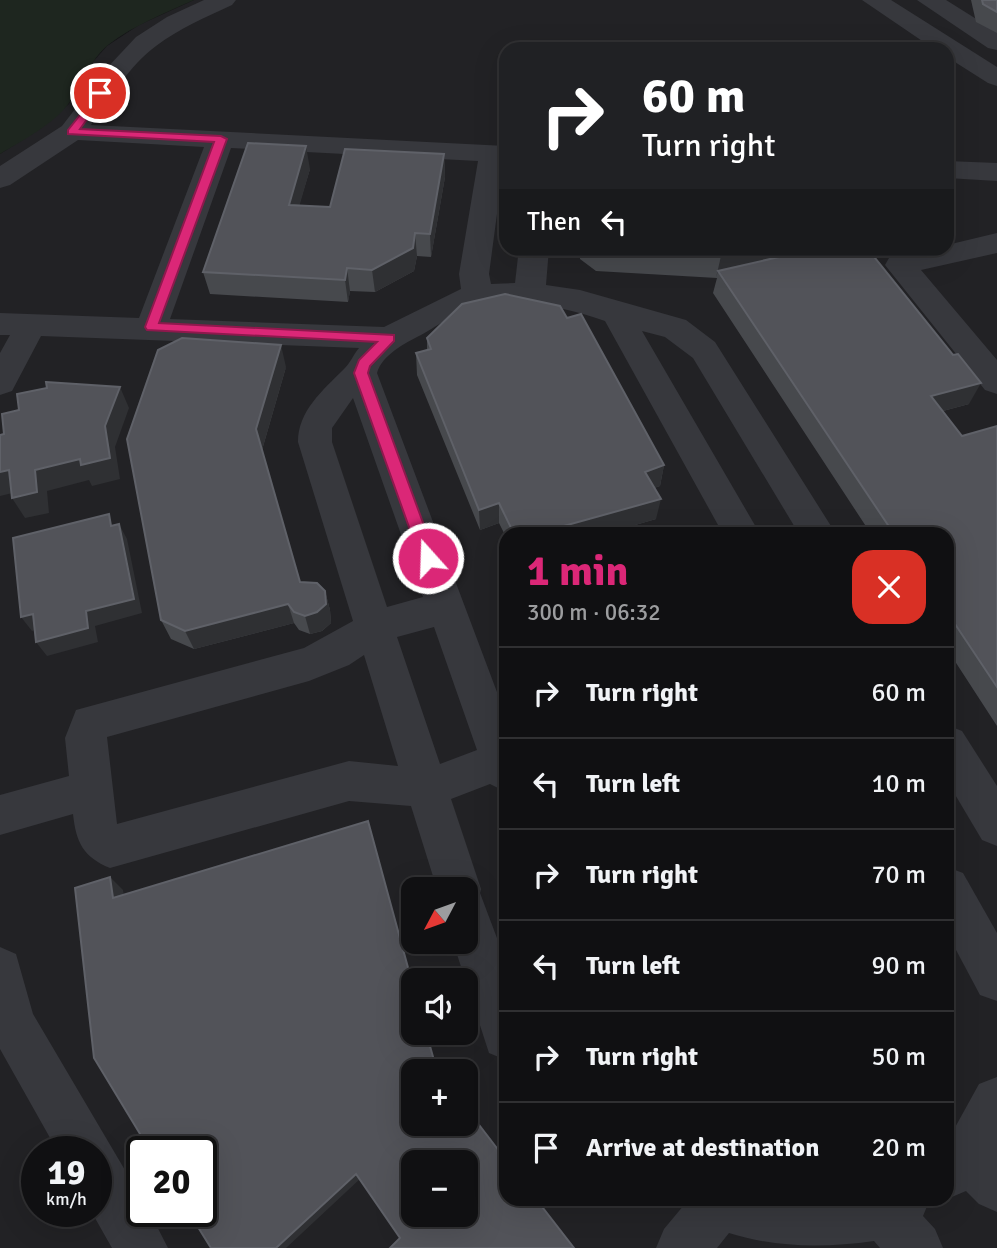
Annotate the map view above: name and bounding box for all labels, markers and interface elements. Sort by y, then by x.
pin [70,63,130,123]
text: 60 m [642,66,745,126]
icon: right [527,70,618,161]
icon: arrive [81,74,119,112]
text: Turn right [642,126,775,165]
icon: left [595,203,633,241]
text: Then [527,206,581,238]
position arrow [391,521,465,595]
text: 1 min [527,546,628,597]
button: close [852,550,926,624]
text: 300 m · 06:32 [527,598,661,627]
icon: right [527,674,565,712]
text: Turn right [586,677,698,709]
text: 60 m [871,677,926,709]
icon: left [527,765,565,803]
text: Turn left [586,768,680,800]
text: 10 m [871,768,926,800]
icon: right [527,856,565,894]
text: Turn right [586,859,698,891]
text: 70 m [871,859,926,891]
north arrow [401,877,478,954]
map controls [401,877,478,1227]
icon: left [527,947,565,985]
text: Turn left [586,950,680,982]
text: 90 m [871,950,926,982]
button: sound [401,968,478,1045]
icon: right [527,1038,565,1076]
text: Turn right [586,1041,698,1073]
text: 50 m [871,1041,926,1073]
button: + [401,1059,478,1136]
icon: arrive [527,1129,565,1167]
text: Arrive at destination [586,1132,819,1164]
text: 20 m [871,1132,926,1164]
speed limit sign: 20 [126,1136,217,1227]
button: − [401,1150,478,1227]
text: 19 [48,1151,85,1194]
text: km/h [46,1188,87,1210]

